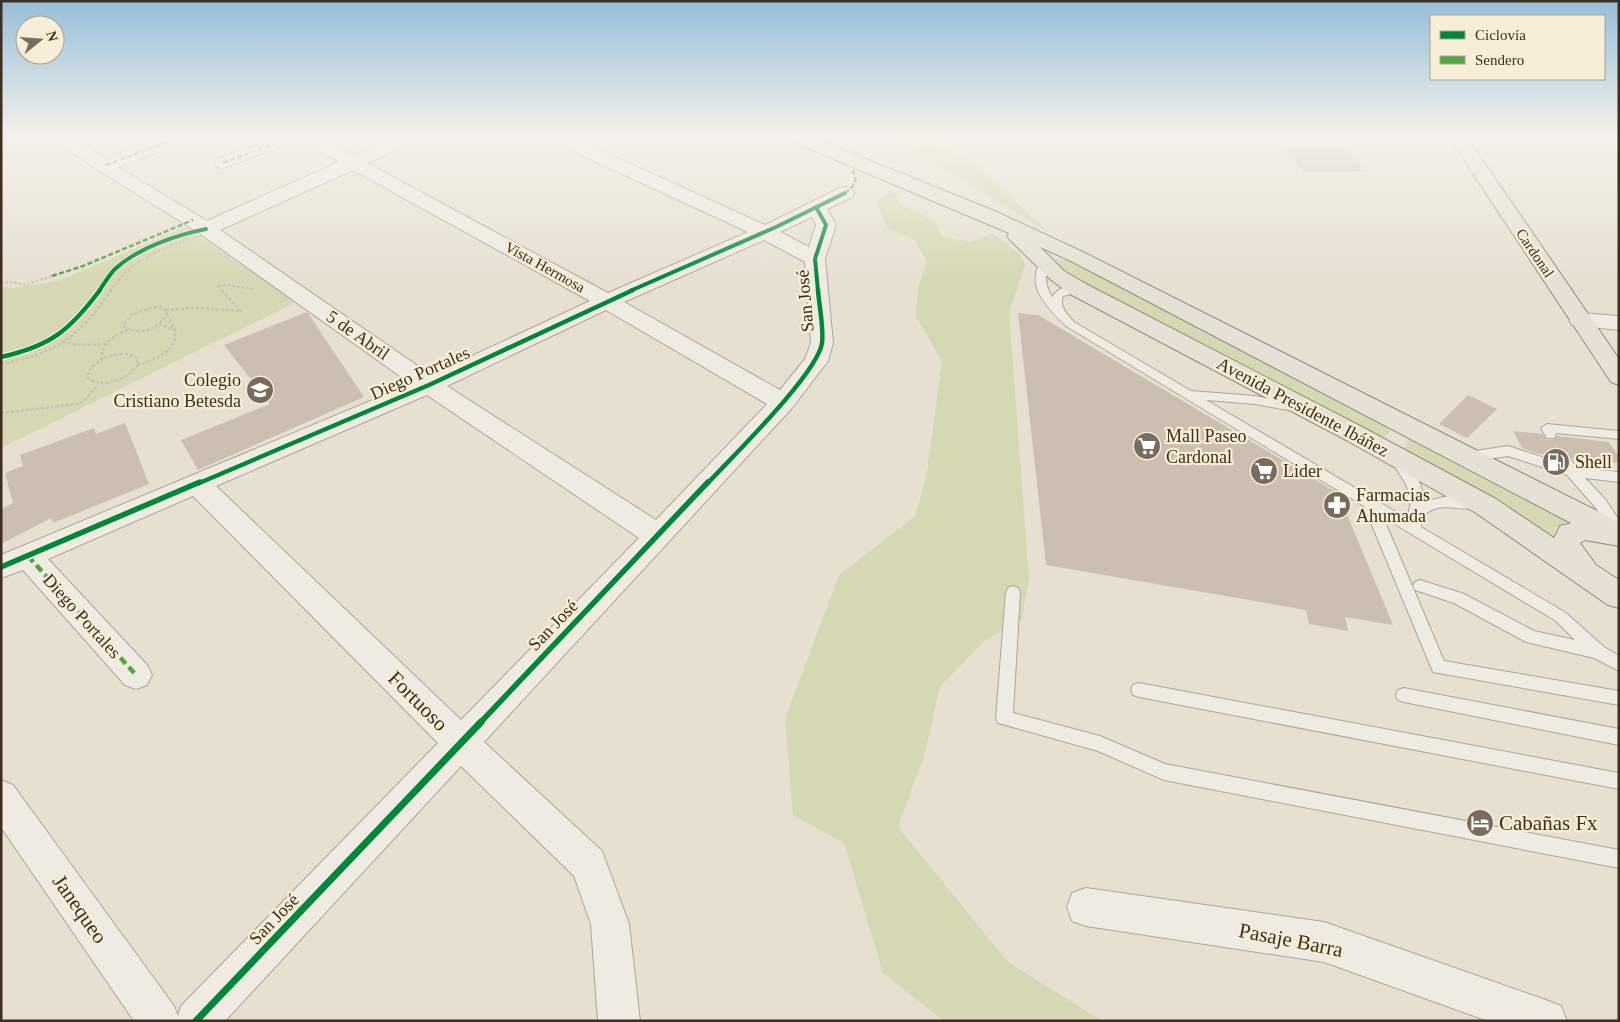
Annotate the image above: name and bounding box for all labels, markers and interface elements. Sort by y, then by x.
north arrow [15,15,65,65]
legend [1430,15,1605,80]
text: Ciclovía [1475,27,1526,43]
text: N [43,29,61,43]
text: Sendero [1475,52,1524,68]
street label: Cardonal [1513,226,1557,280]
street label: Vista Hermosa [502,239,588,296]
street label: San José [792,269,818,333]
street label: 5 de Abril [323,306,393,364]
street label: Diego Portales [367,342,473,404]
street label: Avenida Presidente Ibáñez [1214,353,1392,461]
place label: Colegio Cristiano Betesda [114,370,241,411]
school or university icon: Colegio Cristiano Betesda [245,375,275,405]
place label: Mall Paseo Cardonal [1166,426,1247,467]
supermarket icon: Mall Paseo Cardonal [1132,431,1162,461]
fuel station icon: Shell [1541,447,1571,477]
place label: Shell [1575,452,1612,472]
supermarket icon: Lider [1249,456,1279,486]
place label: Lider [1283,461,1322,481]
place label: Farmacias Ahumada [1356,485,1430,526]
pharmacy icon: Farmacias Ahumada [1322,490,1352,520]
street label: Diego Portales [39,570,125,662]
street label: San José [524,596,582,654]
street label: Fortuoso [383,666,453,736]
hotel icon: Cabañas Fx [1465,808,1495,838]
place label: Cabañas Fx [1499,811,1598,835]
street label: Janequeo [48,870,112,948]
street label: San José [245,890,303,948]
street label: Pasaje Barra [1237,918,1346,962]

